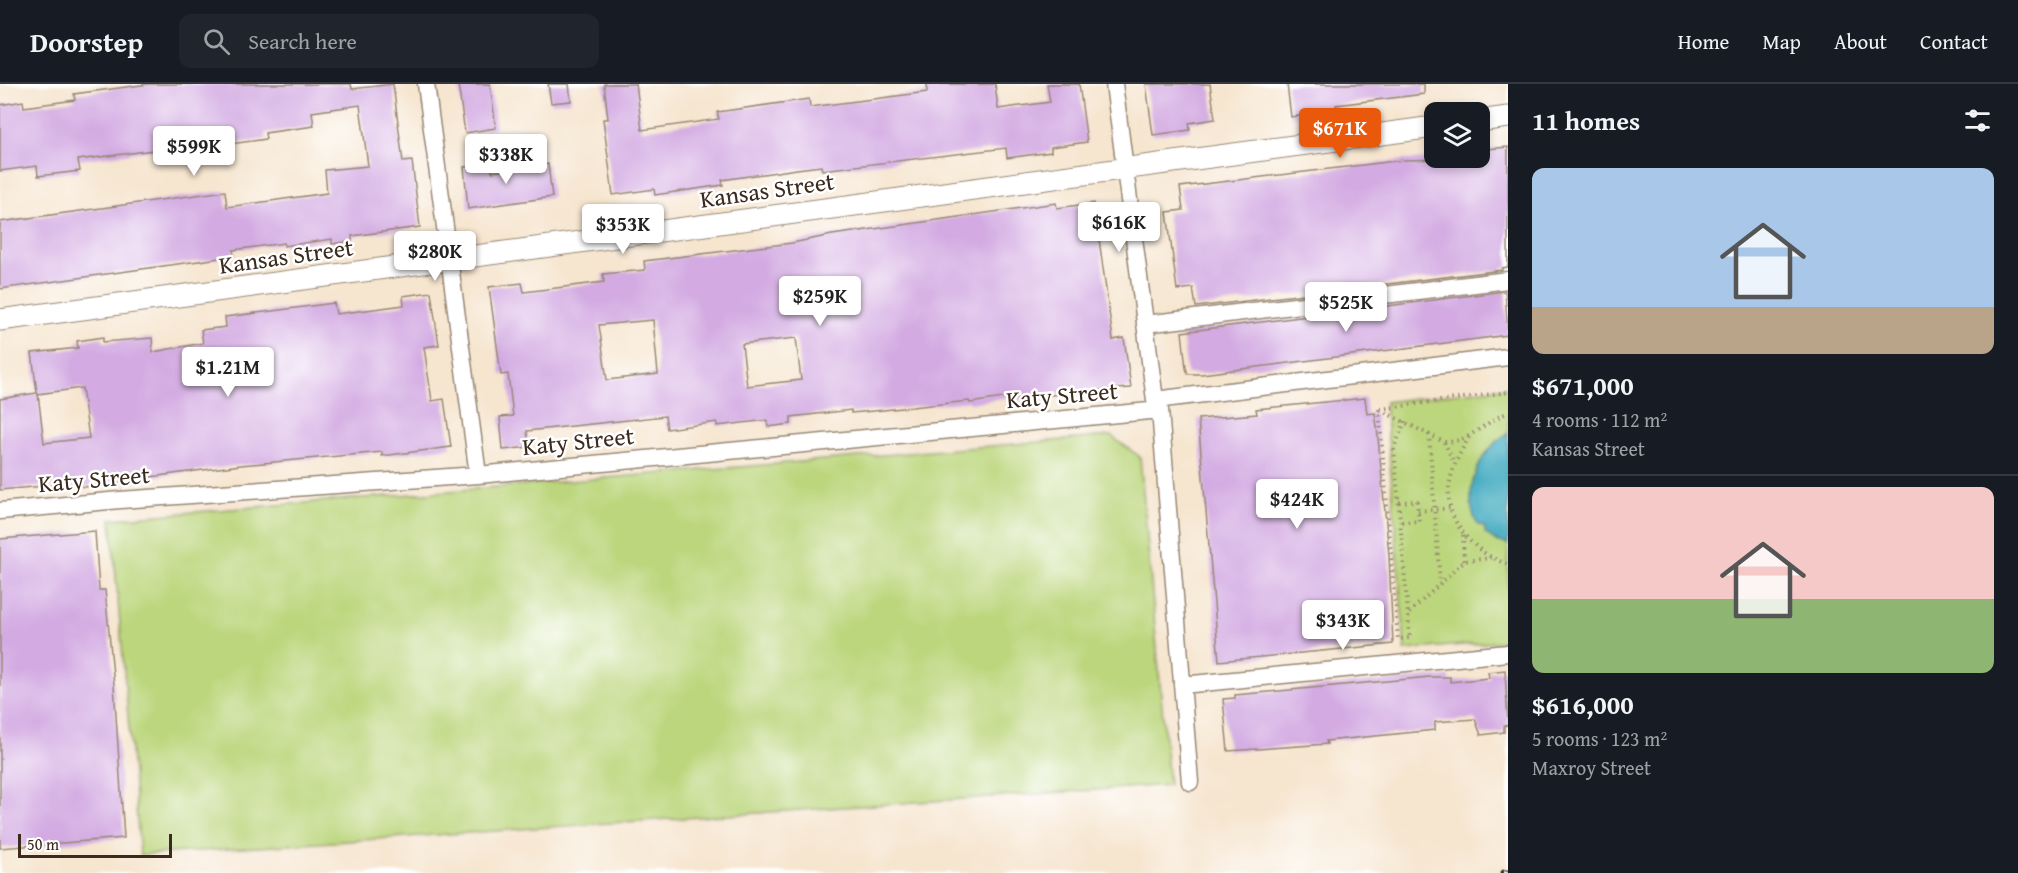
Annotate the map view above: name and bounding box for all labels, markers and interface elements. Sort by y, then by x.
search box [179,14,599,68]
text: Doorstep [30,21,143,62]
icon: search [200,25,233,58]
text: Search here [248,25,357,57]
text: Home [1678,26,1729,57]
text: Map [1762,26,1801,57]
text: About [1834,26,1887,57]
text: Contact [1920,26,1988,57]
text: 11 homes [1532,101,1640,140]
map controls [1424,102,1490,168]
button: layers [1424,102,1490,168]
icon: filters [1961,104,1994,137]
pin: $671K [1298,108,1382,159]
text: $671K [1313,113,1367,142]
pin: $599K [152,126,236,177]
text: $599K [167,131,221,160]
pin: $338K [464,134,548,185]
text: $338K [479,139,533,168]
street label: Kansas Street [698,163,837,217]
pin: $616K [1077,202,1161,253]
pin: $353K [581,204,665,255]
text: $616K [1092,207,1146,236]
icon: home [1709,207,1817,315]
text: $353K [596,209,650,238]
street label: Kansas Street [217,229,356,283]
pin: $280K [393,231,477,282]
text: $280K [408,236,462,265]
pin: $259K [778,276,862,327]
text: $259K [793,281,847,310]
pin: $525K [1304,282,1388,333]
text: $525K [1319,287,1373,316]
pin: $1.21M [179,347,277,398]
text: $1.21M [196,352,260,381]
text: $671,000 [1532,366,1634,405]
street label: Katy Street [1005,373,1120,417]
text: 4 rooms · 112 m² [1532,405,1667,434]
street label: Katy Street [520,418,636,464]
text: Kansas Street [1532,434,1645,463]
street label: Katy Street [37,457,152,501]
pin: $424K [1255,479,1339,530]
text: $424K [1270,484,1324,513]
icon: home [1709,526,1817,634]
pin: $343K [1301,600,1385,651]
text: $343K [1316,605,1370,634]
text: $616,000 [1532,685,1634,724]
text: 5 rooms · 123 m² [1532,724,1667,753]
text: Maxroy Street [1532,753,1651,782]
scale bar [18,831,172,858]
text: 50 m [27,832,59,856]

